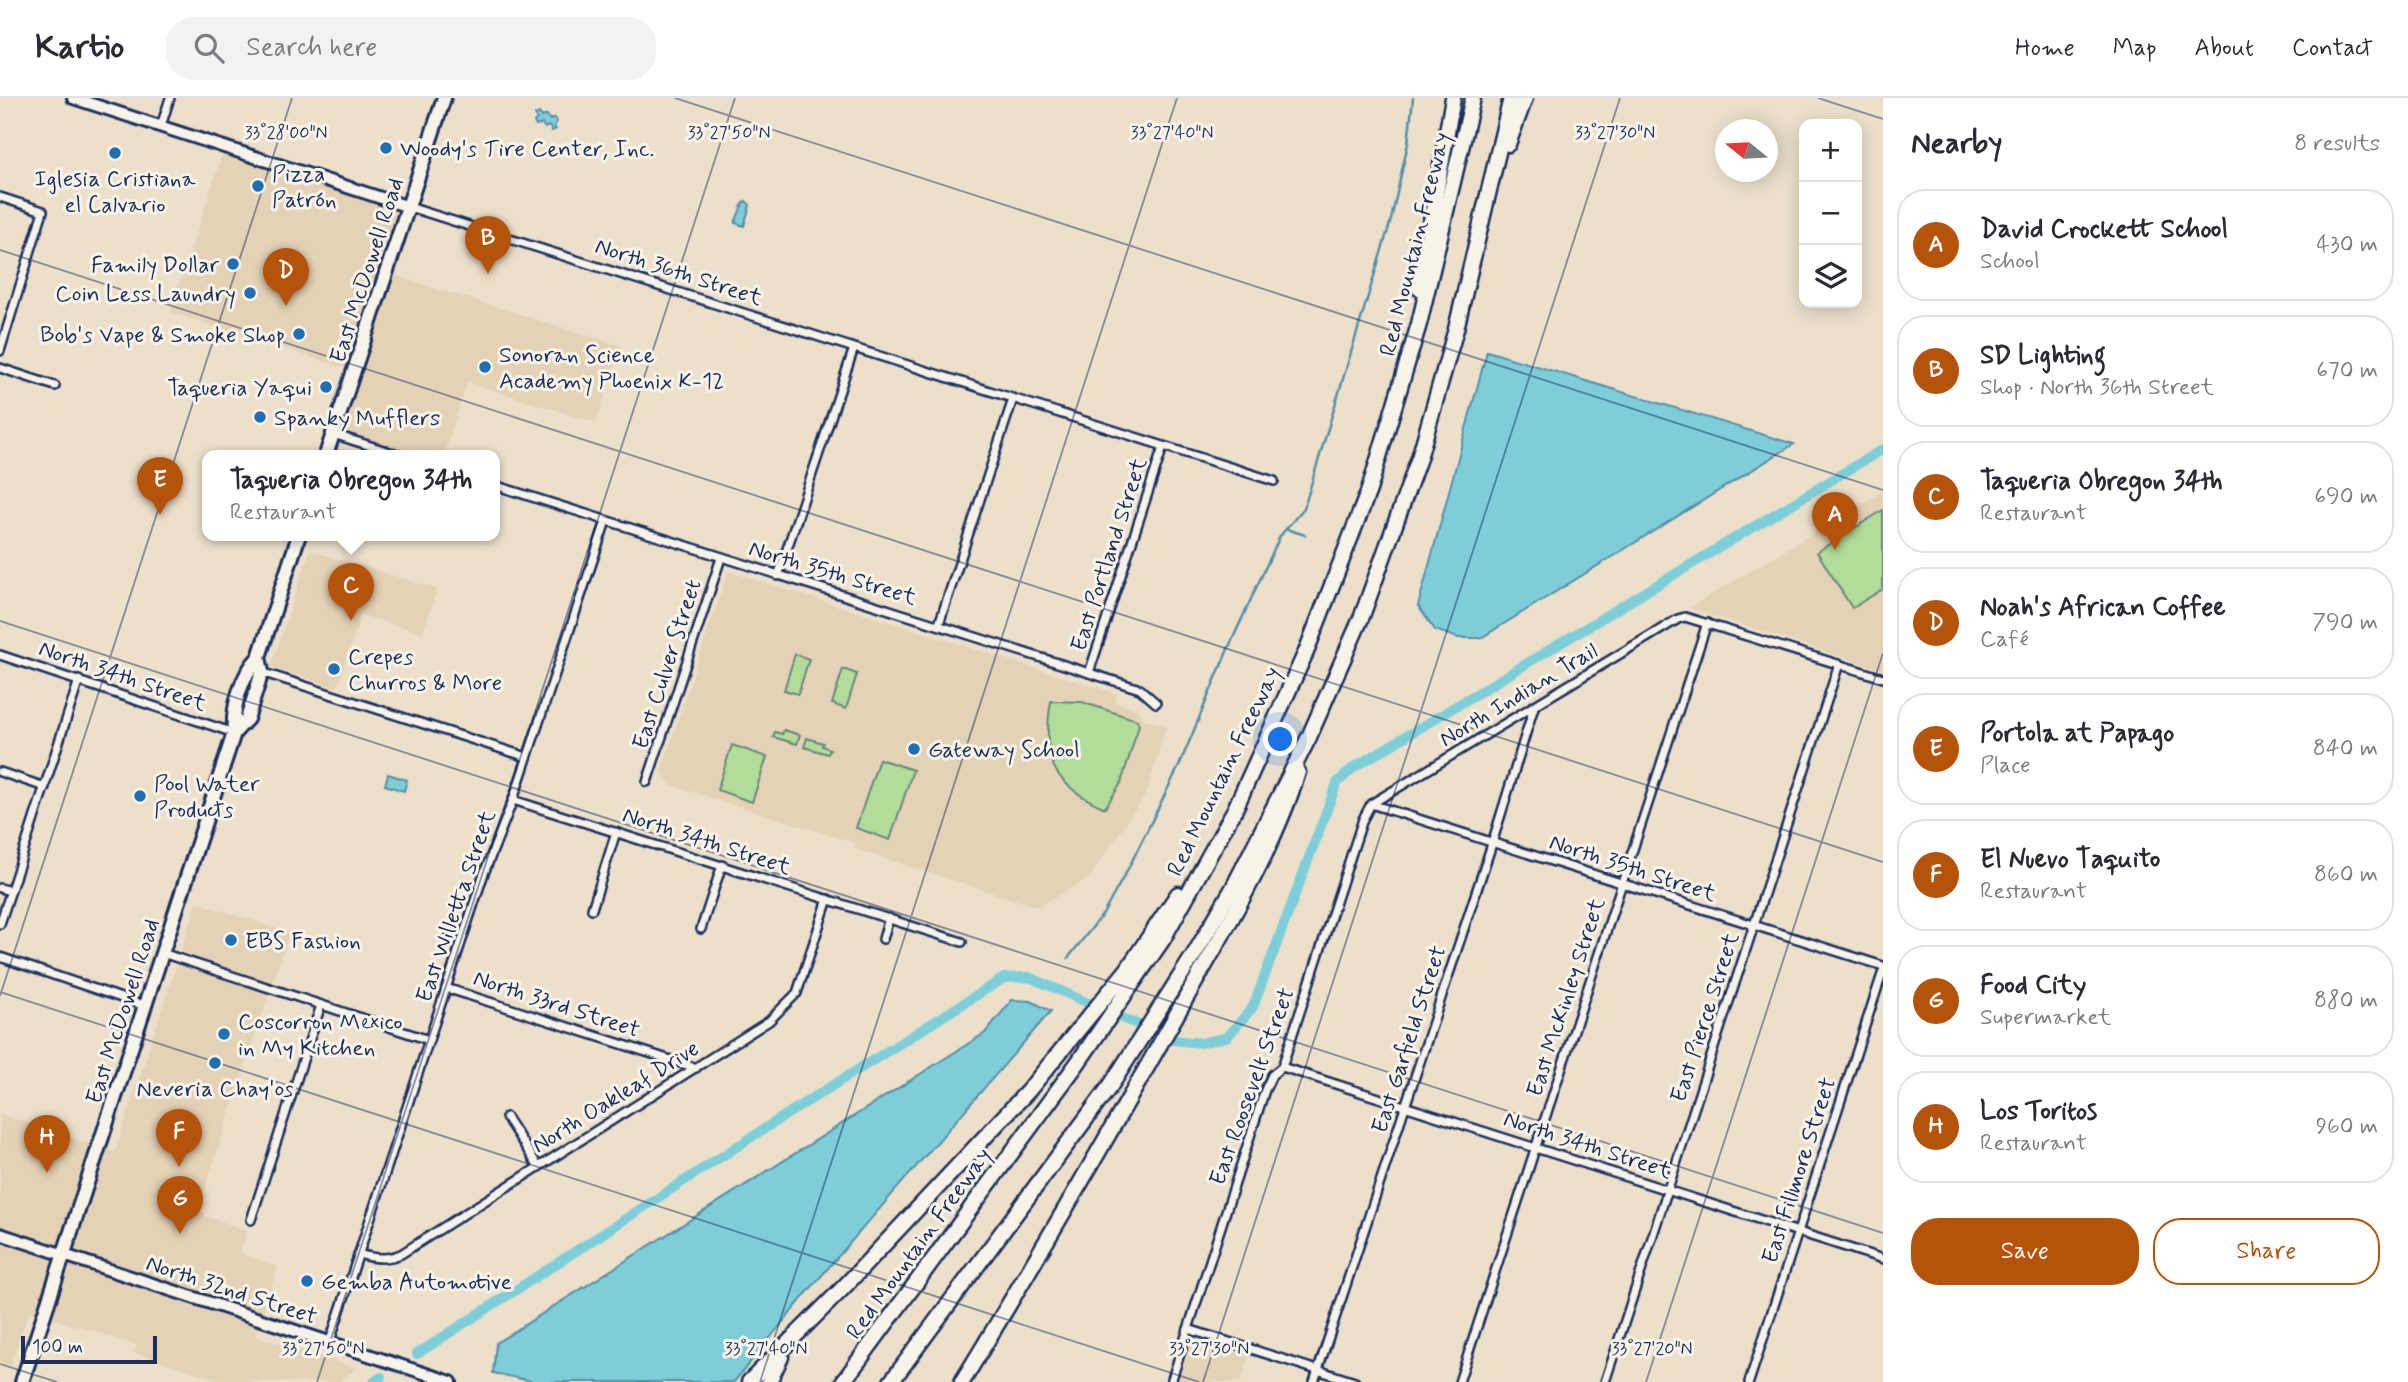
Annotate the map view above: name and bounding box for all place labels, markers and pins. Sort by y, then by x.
place label: Woody's Tire Center, Inc. [400,135,654,165]
marker: Woody's Tire Center, Inc. [378,140,394,156]
marker: Iglesia Cristiana el Calvario [107,145,123,161]
place label: Pizza Patrón [272,160,337,216]
place label: Iglesia Cristiana el Calvario [35,165,196,221]
marker: Pizza Patrón [250,178,266,194]
pin: B [465,216,511,274]
pin: D [263,248,309,306]
place label: Family Dollar [91,251,219,281]
marker: Family Dollar [225,256,241,272]
place label: Coin Less Laundry [55,280,236,310]
marker: Coin Less Laundry [242,285,258,301]
place label: Bob's Vape & Smoke Shop [40,321,285,351]
marker: Bob's Vape & Smoke Shop [291,326,307,342]
place label: Sonoran Science Academy Phoenix K-12 [499,341,724,397]
marker: Sonoran Science Academy Phoenix K-12 [477,359,493,375]
place label: Taqueria Yaqui [167,374,312,404]
marker: Taqueria Yaqui [318,379,334,395]
place label: Spanky Mufflers [274,404,440,434]
marker: Spanky Mufflers [252,409,268,425]
pin: E [137,457,183,515]
pin: A [1812,492,1858,550]
pin: C [328,563,374,621]
place label: Crepes Churros & More [348,643,502,699]
marker: Crepes Churros & More [326,661,342,677]
place label: Gateway School [928,736,1080,766]
marker: Gateway School [906,741,922,757]
place label: Pool Water Products [154,770,260,826]
marker: Pool Water Products [132,788,148,804]
place label: EBS Fashion [245,927,361,957]
marker: EBS Fashion [223,932,239,948]
place label: Coscorron Mexico in My Kitchen [238,1008,403,1064]
marker: Coscorron Mexico in My Kitchen [216,1026,232,1042]
marker: Neveria Chay'os [207,1055,223,1071]
place label: Neveria Chay'os [137,1075,293,1105]
pin: F [156,1109,202,1167]
pin: H [24,1115,70,1173]
pin: G [157,1176,203,1234]
place label: Gemba Automotive [321,1268,512,1298]
marker: Gemba Automotive [299,1273,315,1289]

